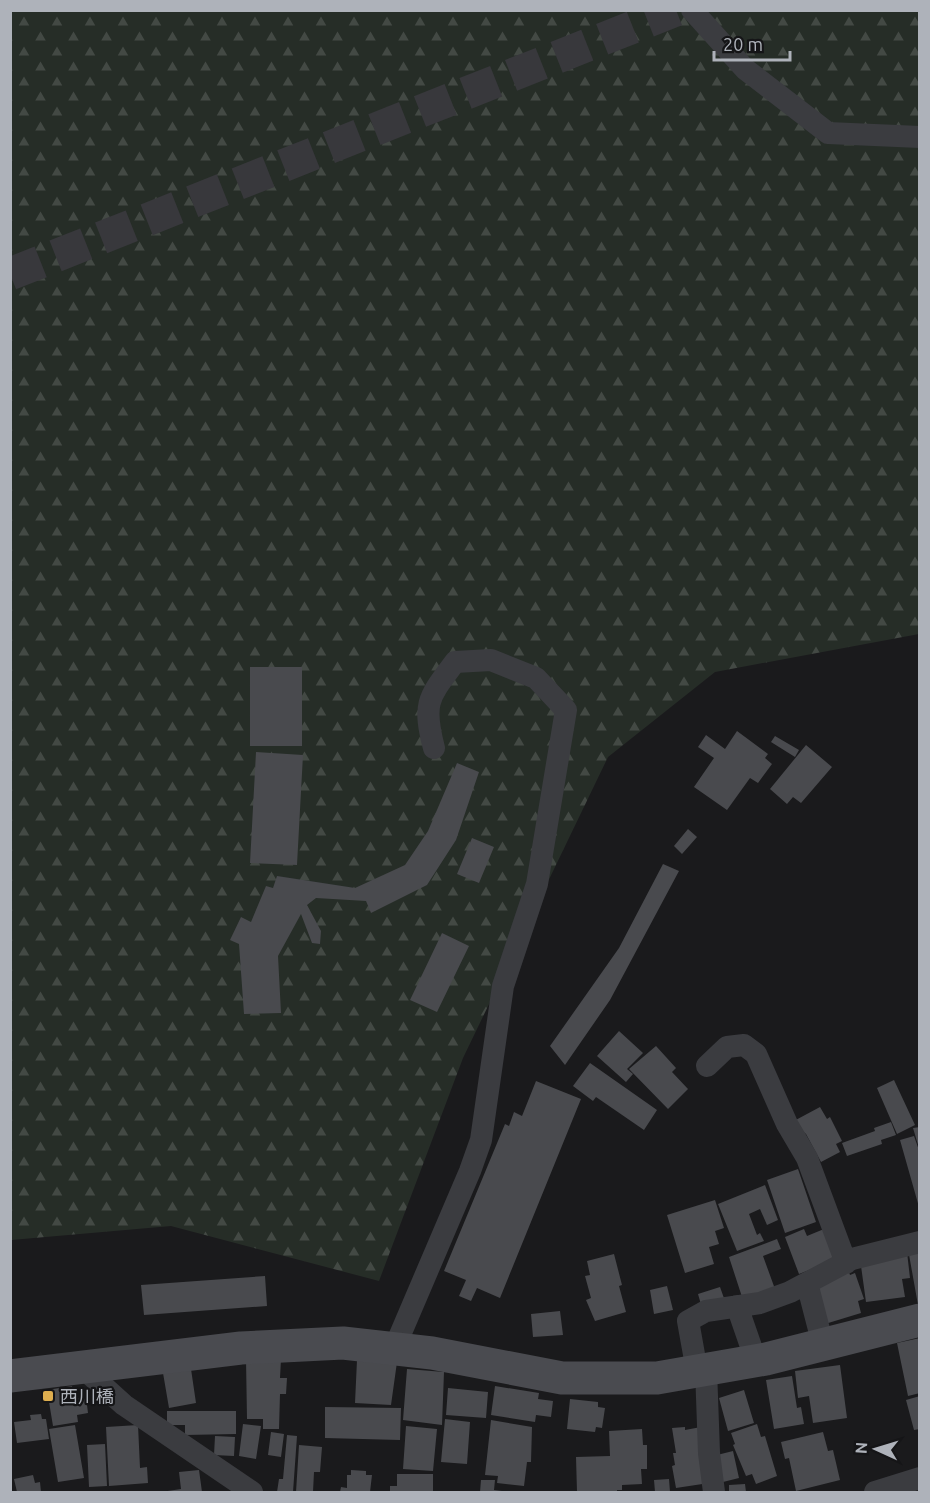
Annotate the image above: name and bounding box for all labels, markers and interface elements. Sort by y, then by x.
scale bar [714,24,790,62]
text: 20 m [723,34,763,54]
place label: 西川橋 [60,1386,114,1406]
marker: 西川橋 [41,1389,55,1403]
north arrow [846,1419,906,1479]
text: N [852,1441,870,1455]

